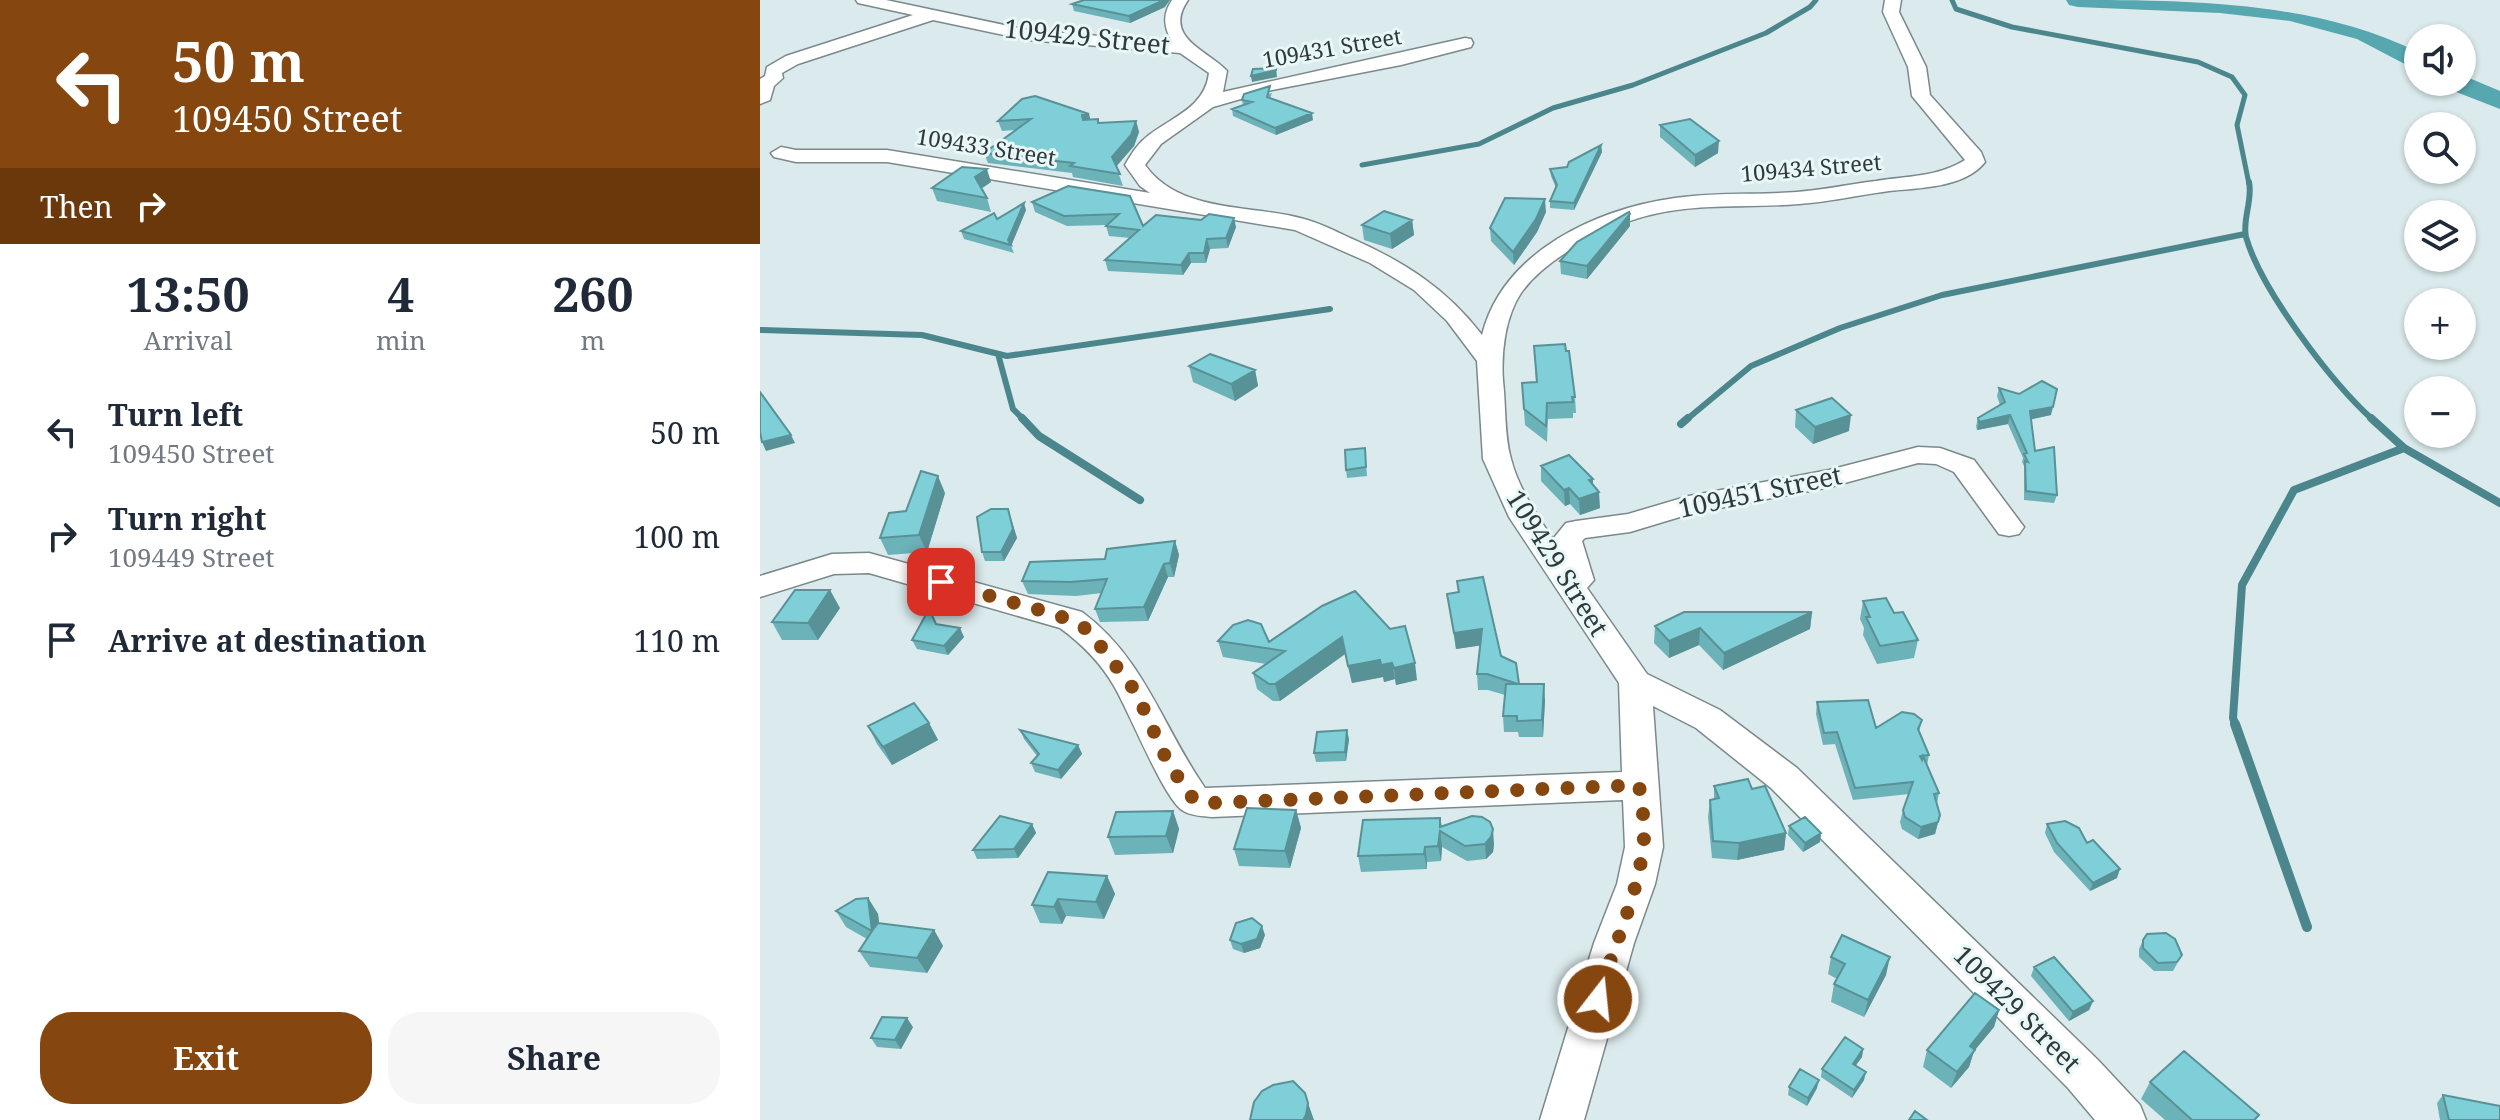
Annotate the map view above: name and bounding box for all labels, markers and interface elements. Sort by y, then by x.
street label: 109429 Street [1002,9,1172,63]
street label: 109431 Street [1260,20,1404,74]
text: 50 m [172,22,305,98]
map controls [2404,24,2476,448]
button: sound [2404,24,2476,96]
icon: left [40,32,144,136]
text: 109450 Street [172,94,403,143]
button: search [2404,112,2476,184]
street label: 109433 Street [914,120,1058,172]
street label: 109434 Street [1739,146,1883,188]
icon: right [129,184,173,228]
text: Then [40,186,113,227]
button: layers [2404,200,2476,272]
text: 13:50 [126,261,250,326]
text: 4 [387,261,414,326]
text: 260 [552,261,634,326]
button: + [2404,288,2476,360]
text: Arrival [144,322,232,358]
text: min [376,322,426,358]
text: m [581,322,605,358]
button: − [2404,376,2476,448]
text: Turn left [108,394,243,435]
icon: left [40,410,84,454]
text: 50 m [650,412,720,453]
text: 109450 Street [108,435,274,471]
street label: 109451 Street [1675,456,1845,526]
street label: 109429 Street [1498,482,1617,643]
text: Turn right [108,498,266,539]
icon: right [40,514,84,558]
text: 100 m [634,516,720,557]
text: 109449 Street [108,539,274,575]
pin [907,548,975,616]
icon: arrive [919,560,963,604]
icon: arrive [40,618,84,662]
text: Arrive at destination [108,620,427,661]
text: 110 m [634,620,720,661]
street label: 109429 Street [1946,937,2089,1080]
position arrow [1556,957,1640,1041]
button: Exit [40,1012,372,1104]
button: Share [388,1012,720,1104]

